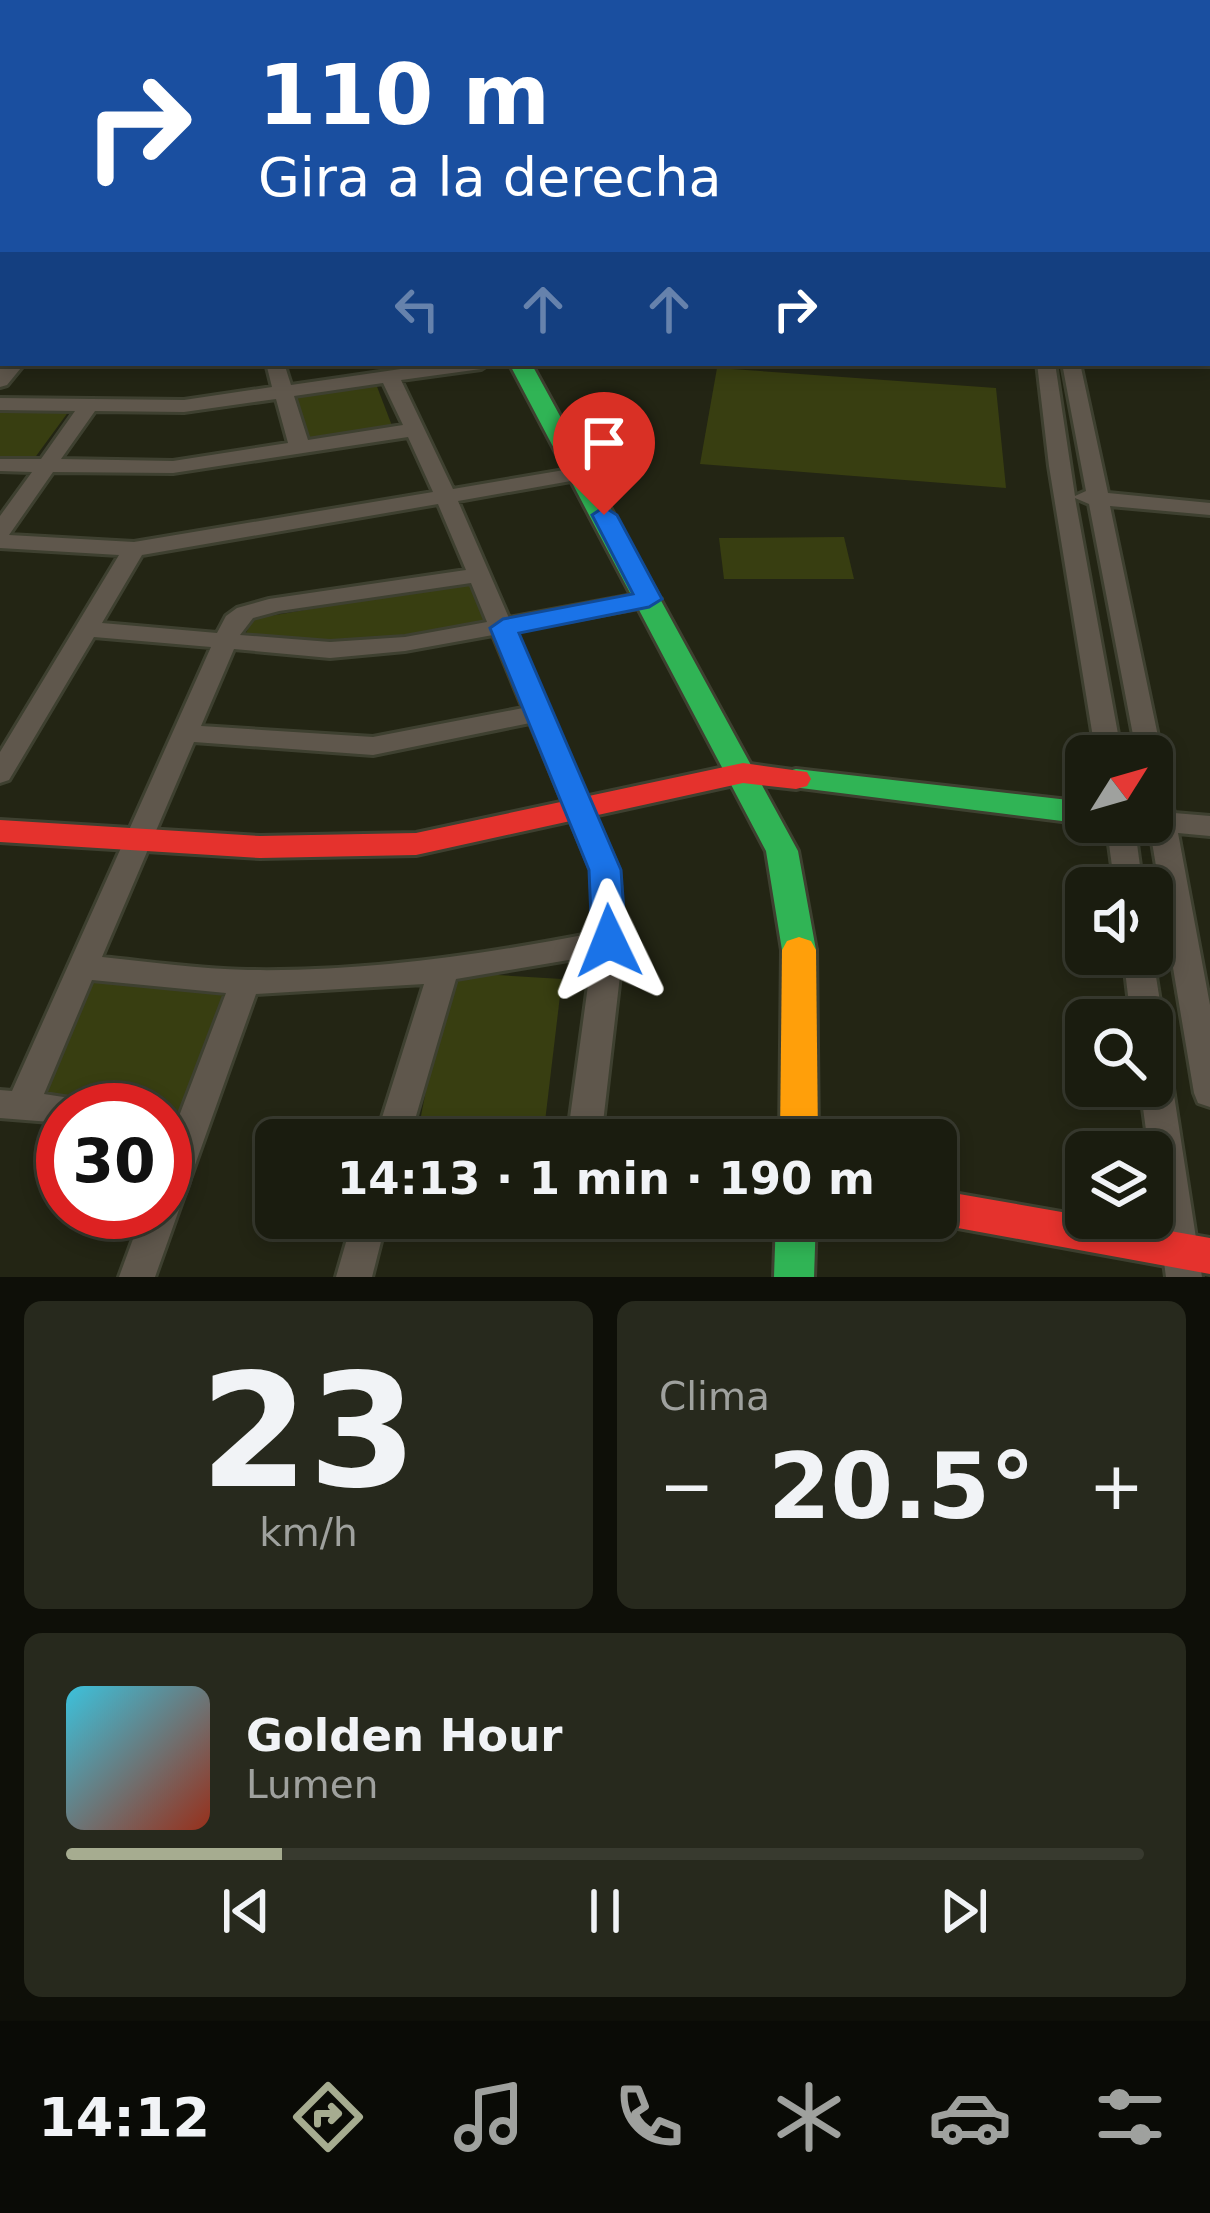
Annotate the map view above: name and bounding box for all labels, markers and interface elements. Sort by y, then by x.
text: 110 m [258,46,550,144]
icon: right [60,48,216,204]
text: Gira a la derecha [258,146,722,209]
icon: left [384,276,450,342]
icon: ahead [510,276,576,342]
icon: ahead [636,276,702,342]
icon: right [762,276,828,342]
pin [553,392,655,515]
icon: arrive [571,410,637,476]
north arrow [1065,735,1173,843]
map controls [1065,735,1173,1239]
button: sound [1065,867,1173,975]
position arrow [546,878,672,1004]
button: search [1065,999,1173,1107]
speed limit sign: 30 [36,1083,192,1239]
button: layers [1065,1131,1173,1239]
text: 14:13 · 1 min · 190 m [337,1152,875,1205]
text: 23 [200,1341,417,1523]
text: Clima [659,1374,770,1419]
text: 20.5° [768,1434,1035,1539]
text: − [659,1448,714,1525]
text: + [1089,1448,1144,1525]
text: km/h [259,1510,358,1555]
text: Golden Hour [246,1709,563,1762]
text: Lumen [246,1762,378,1807]
icon: previous [213,1878,279,1944]
icon: pause [572,1878,638,1944]
icon: next [931,1878,997,1944]
icon: directions [286,2075,370,2159]
icon: music [447,2075,531,2159]
icon: phone [607,2075,691,2159]
icon: climate [767,2075,851,2159]
icon: car [928,2075,1012,2159]
icon: filters [1088,2075,1172,2159]
text: 14:12 [38,2086,210,2149]

